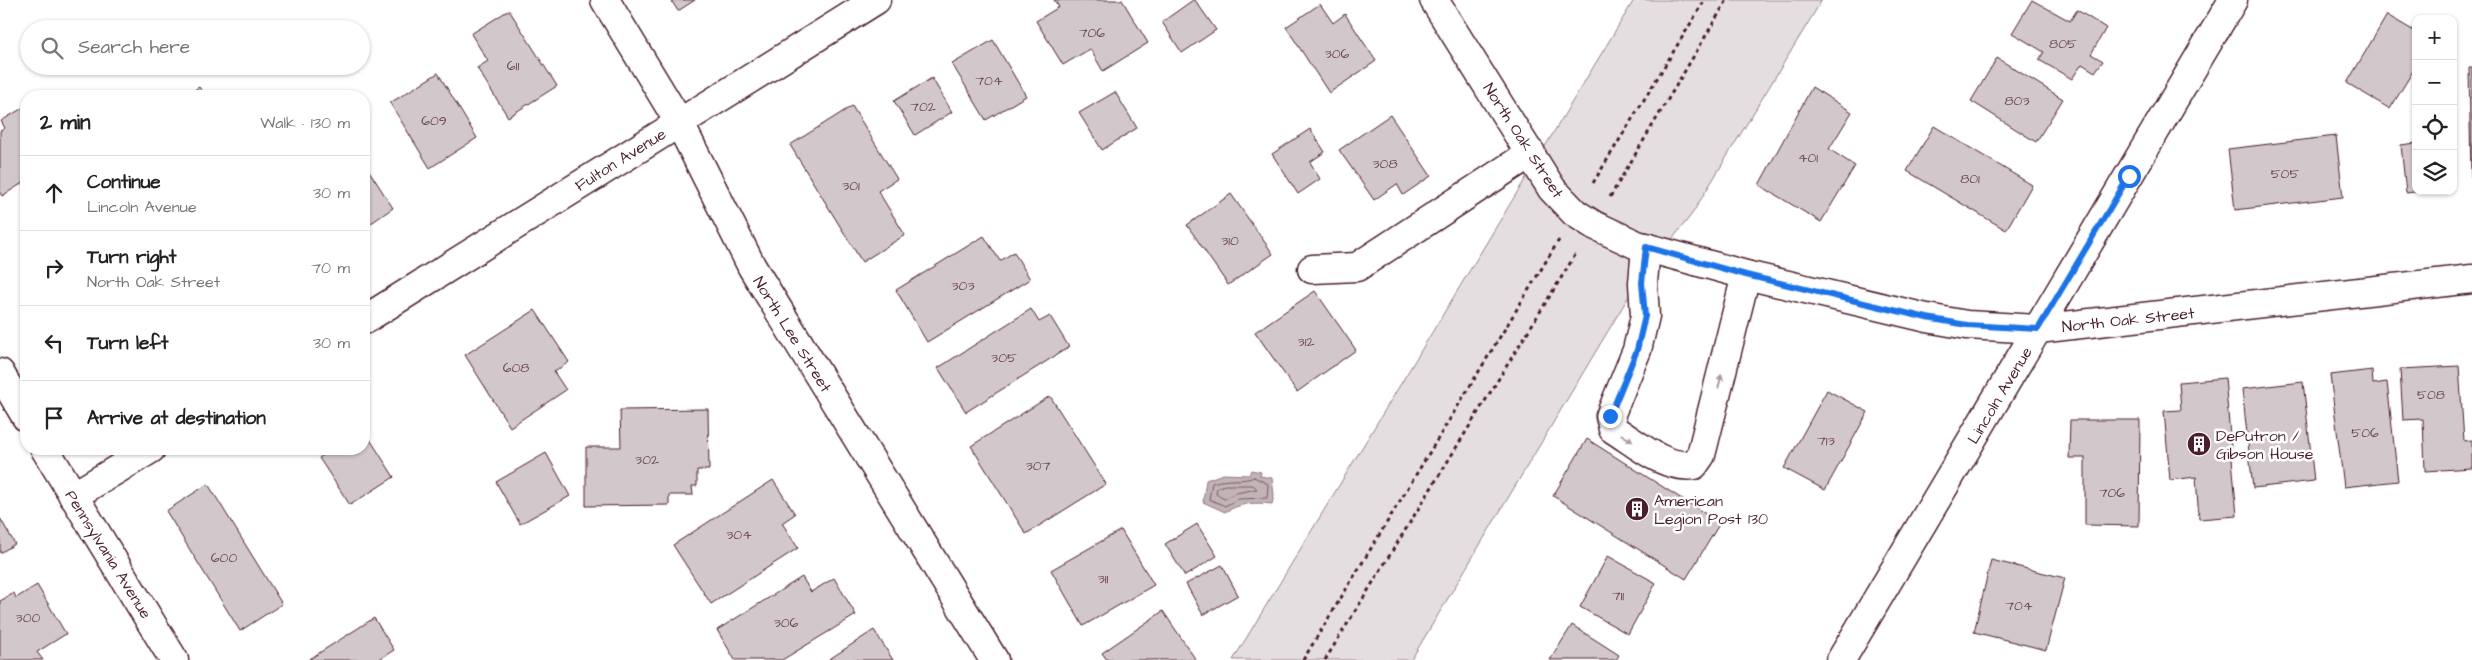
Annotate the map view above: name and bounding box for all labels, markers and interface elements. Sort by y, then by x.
map controls [2412,15,2457,195]
button: + [2412,15,2457,60]
search box [20,20,370,75]
house number: 706 [1079,23,1105,43]
icon: search [38,34,66,62]
text: Search here [78,34,190,61]
house number: 805 [2049,34,2077,54]
house number: 306 [1325,44,1350,64]
house number: 611 [507,56,519,76]
button: − [2412,60,2457,105]
house number: 704 [976,71,1003,91]
street label: North Oak Street [1478,79,1569,203]
house number: 803 [2004,91,2030,111]
house number: 702 [910,97,936,117]
button: locate [2412,105,2457,150]
text: 2 min [40,108,90,137]
house number: 609 [421,111,447,131]
text: Walk · 130 m [260,112,350,134]
street label: Fulton Avenue [571,123,671,197]
house number: 401 [1798,148,1818,168]
button: layers [2412,150,2457,195]
house number: 308 [1372,154,1398,174]
house number: 505 [2271,164,2299,184]
route start [2118,165,2141,188]
text: Continue [87,169,161,196]
house number: 801 [1960,169,1980,189]
house number: 301 [842,176,860,196]
icon: ahead [40,179,68,207]
text: 30 m [313,182,350,204]
text: Lincoln Avenue [87,196,197,218]
house number: 310 [1221,231,1239,251]
text: Turn right [87,244,176,271]
icon: right [40,254,68,282]
text: 70 m [311,257,350,279]
text: North Oak Street [87,271,220,293]
street label: North Lee Street [748,272,837,397]
house number: 303 [951,276,975,296]
street label: North Oak Street [2061,302,2196,338]
icon: left [40,329,68,357]
text: Turn left [87,330,168,357]
text: 30 m [313,332,350,354]
house number: 312 [1298,332,1314,352]
street label: Lincoln Avenue [1962,343,2038,448]
house number: 305 [991,348,1017,368]
house number: 608 [503,358,529,378]
one-way arrow [1716,374,1724,389]
house number: 508 [2417,385,2445,405]
icon: arrive [40,404,68,432]
text: Arrive at destination [87,405,266,432]
route end [1599,405,1622,428]
house number: 506 [2351,423,2379,443]
place label: DePutron / Gibson House [2216,425,2314,465]
house number: 713 [1817,431,1835,451]
building icon: DePutron / Gibson House [2186,431,2212,457]
one-way arrow [1621,433,1634,443]
house number: 302 [635,450,659,470]
house number: 307 [1026,456,1051,476]
house number: 706 [2099,483,2125,503]
street label: Pennsylvania Avenue [59,486,157,624]
place label: American Legion Post 130 [1654,490,1768,531]
building icon: American Legion Post 130 [1624,496,1650,522]
house number: 304 [726,525,752,545]
house number: 600 [211,548,237,568]
house number: 311 [1098,569,1109,589]
house number: 711 [1612,586,1624,606]
house number: 704 [2006,596,2033,616]
house number: 300 [16,608,41,628]
house number: 306 [774,613,799,633]

